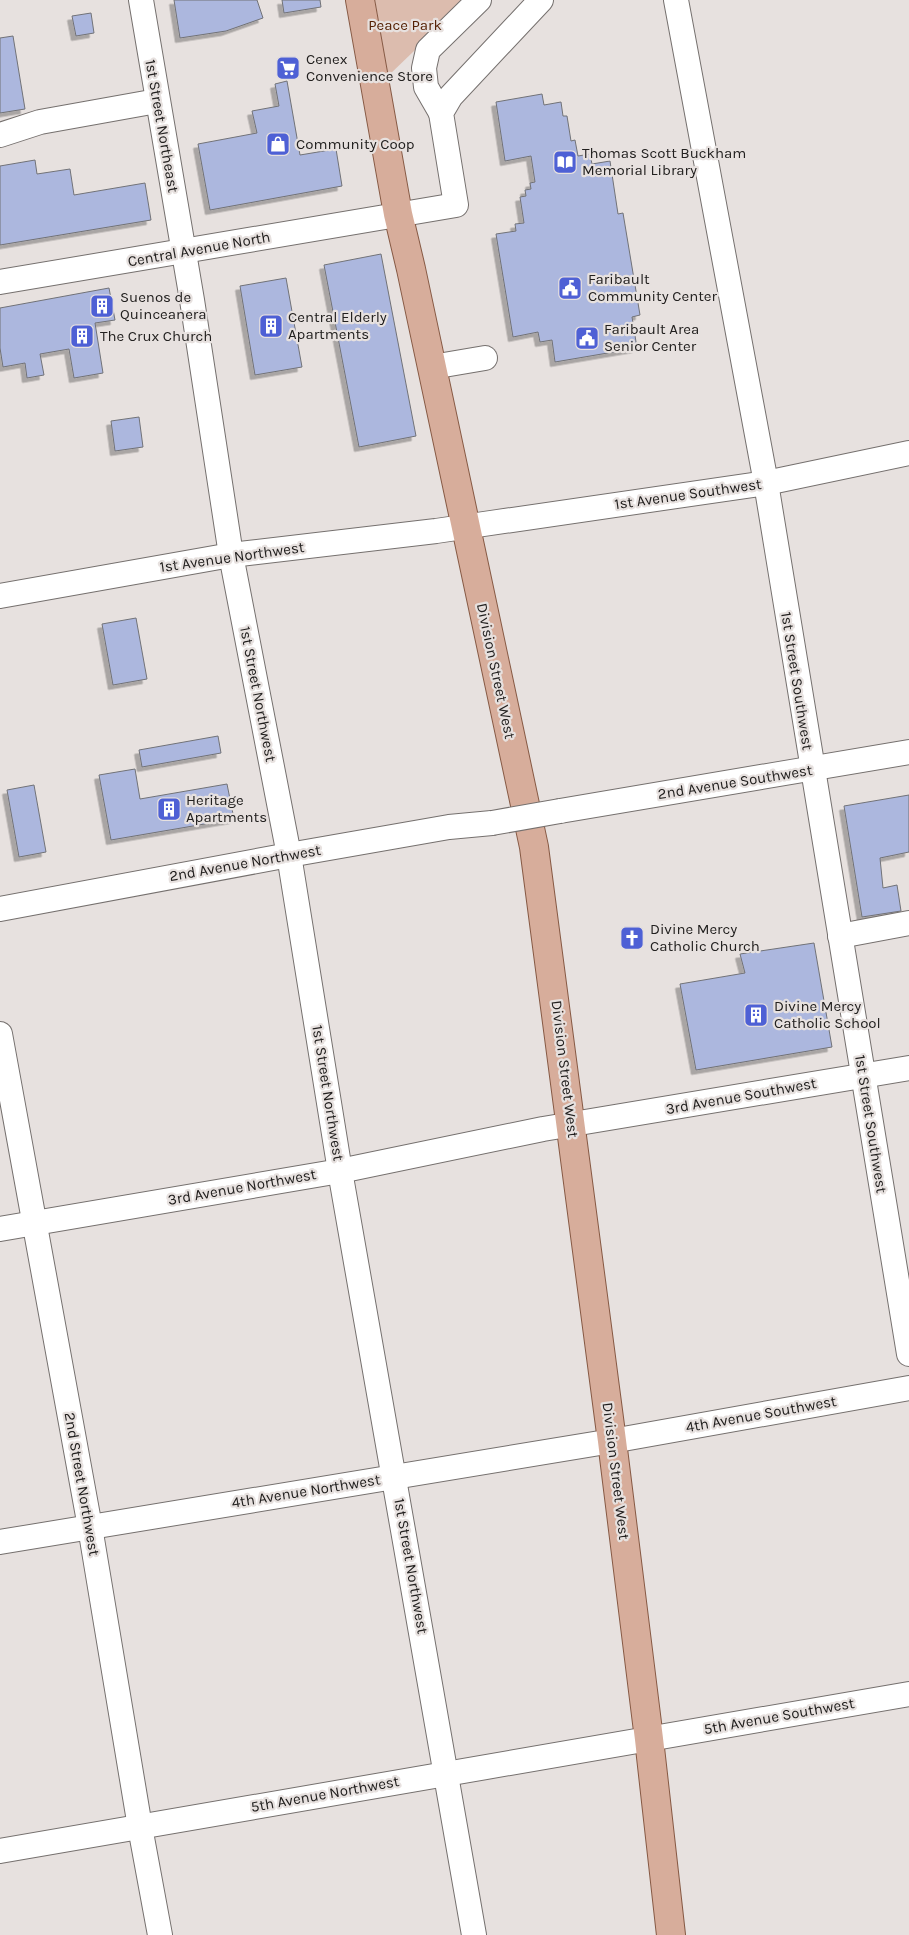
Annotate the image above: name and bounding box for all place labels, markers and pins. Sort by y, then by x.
place label: Cenex Convenience Store [306,50,433,85]
supermarket icon: Cenex Convenience Store [275,55,301,81]
shop icon: Community Coop [265,131,291,157]
place label: Community Coop [296,135,415,153]
place label: Thomas Scott Buckham Memorial Library [582,144,746,179]
library icon: Thomas Scott Buckham Memorial Library [552,149,578,175]
place label: Faribault Community Center [588,270,718,305]
public building icon: Faribault Community Center [557,275,583,301]
place label: Suenos de Quinceanera [120,288,207,323]
building icon: Suenos de Quinceanera [89,293,115,319]
place label: Central Elderly Apartments [288,308,387,343]
building icon: Central Elderly Apartments [258,313,284,339]
place label: Faribault Area Senior Center [604,320,699,355]
building icon: The Crux Church [69,323,95,349]
public building icon: Faribault Area Senior Center [574,325,600,351]
place label: The Crux Church [100,327,212,345]
place label: Heritage Apartments [186,791,267,826]
building icon: Heritage Apartments [156,796,182,822]
place label: Divine Mercy Catholic Church [650,920,760,955]
church icon: Divine Mercy Catholic Church [619,925,645,951]
place label: Divine Mercy Catholic School [774,997,881,1032]
building icon: Divine Mercy Catholic School [743,1002,769,1028]

